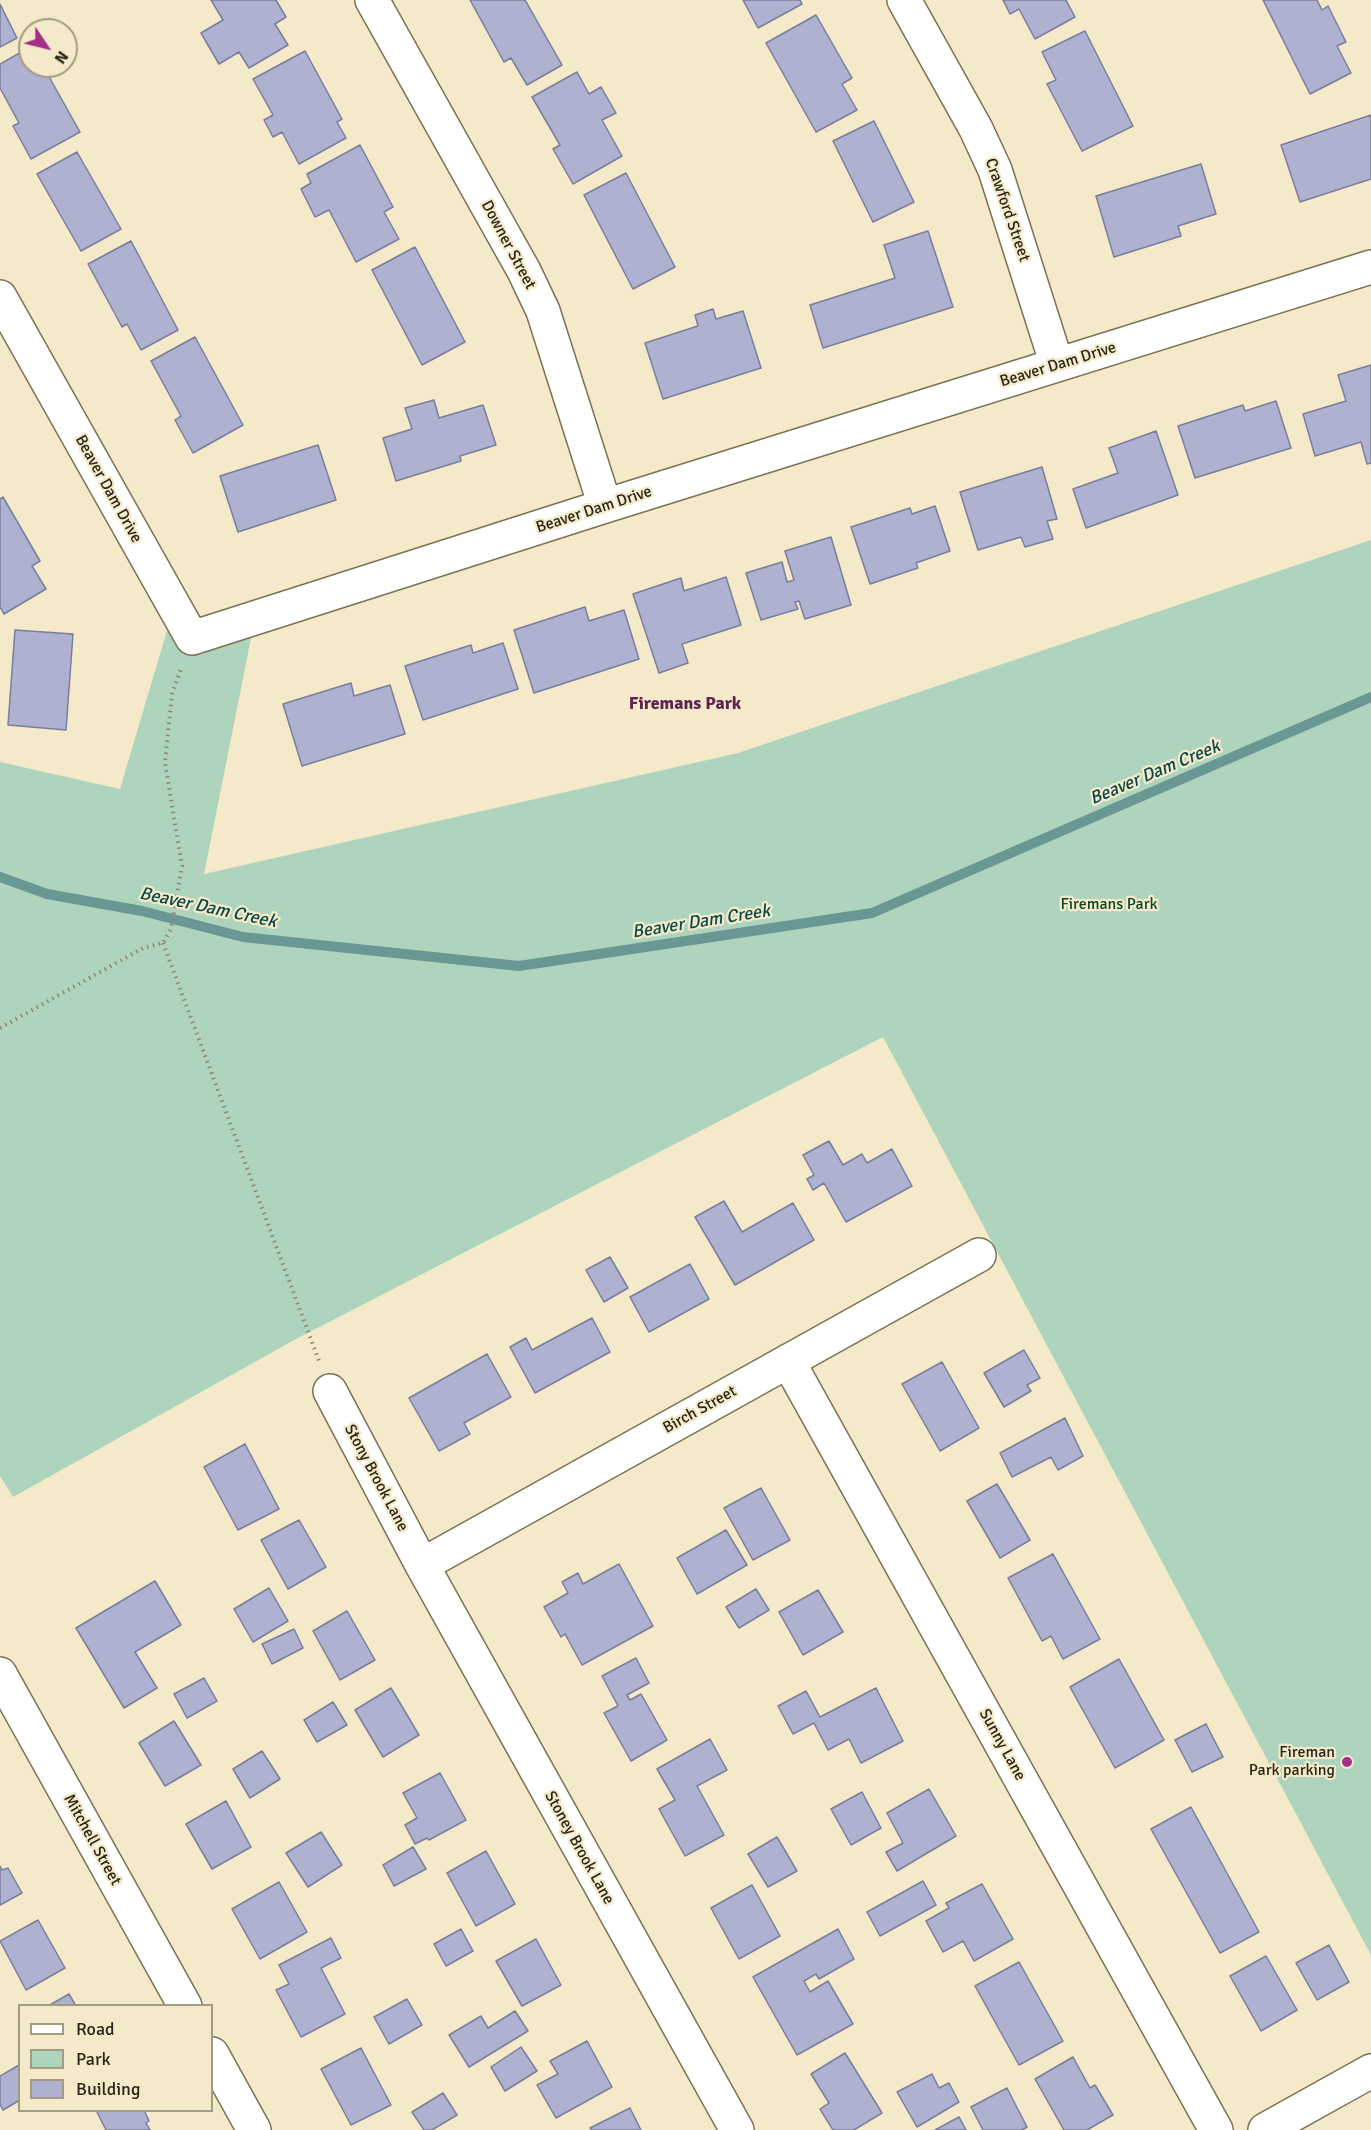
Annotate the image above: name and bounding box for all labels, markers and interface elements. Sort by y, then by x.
north arrow [18,18,78,78]
text: N [50,47,72,67]
street label: Crawford Street [980,156,1034,264]
street label: Downer Street [477,197,539,293]
street label: Beaver Dam Drive [998,338,1118,392]
street label: Beaver Dam Drive [70,432,146,546]
street label: Beaver Dam Drive [534,482,654,538]
district label: Firemans Park [629,693,741,715]
water label: Beaver Dam Creek [1087,736,1223,810]
water label: Beaver Dam Creek [138,883,278,933]
park label: Firemans Park [1060,895,1158,915]
water label: Beaver Dam Creek [630,900,772,944]
street label: Birch Street [660,1382,740,1438]
street label: Stony Brook Lane [340,1421,412,1535]
street label: Sunny Lane [974,1706,1030,1784]
place label: Fireman Park parking [1249,1743,1335,1781]
marker: Fireman Park parking [1340,1755,1354,1769]
street label: Stoney Brook Lane [540,1788,618,1908]
street label: Mitchell Street [59,1791,125,1889]
legend [18,2004,213,2112]
text: Road [76,2018,115,2040]
text: Park [76,2048,111,2070]
text: Building [76,2078,140,2100]

